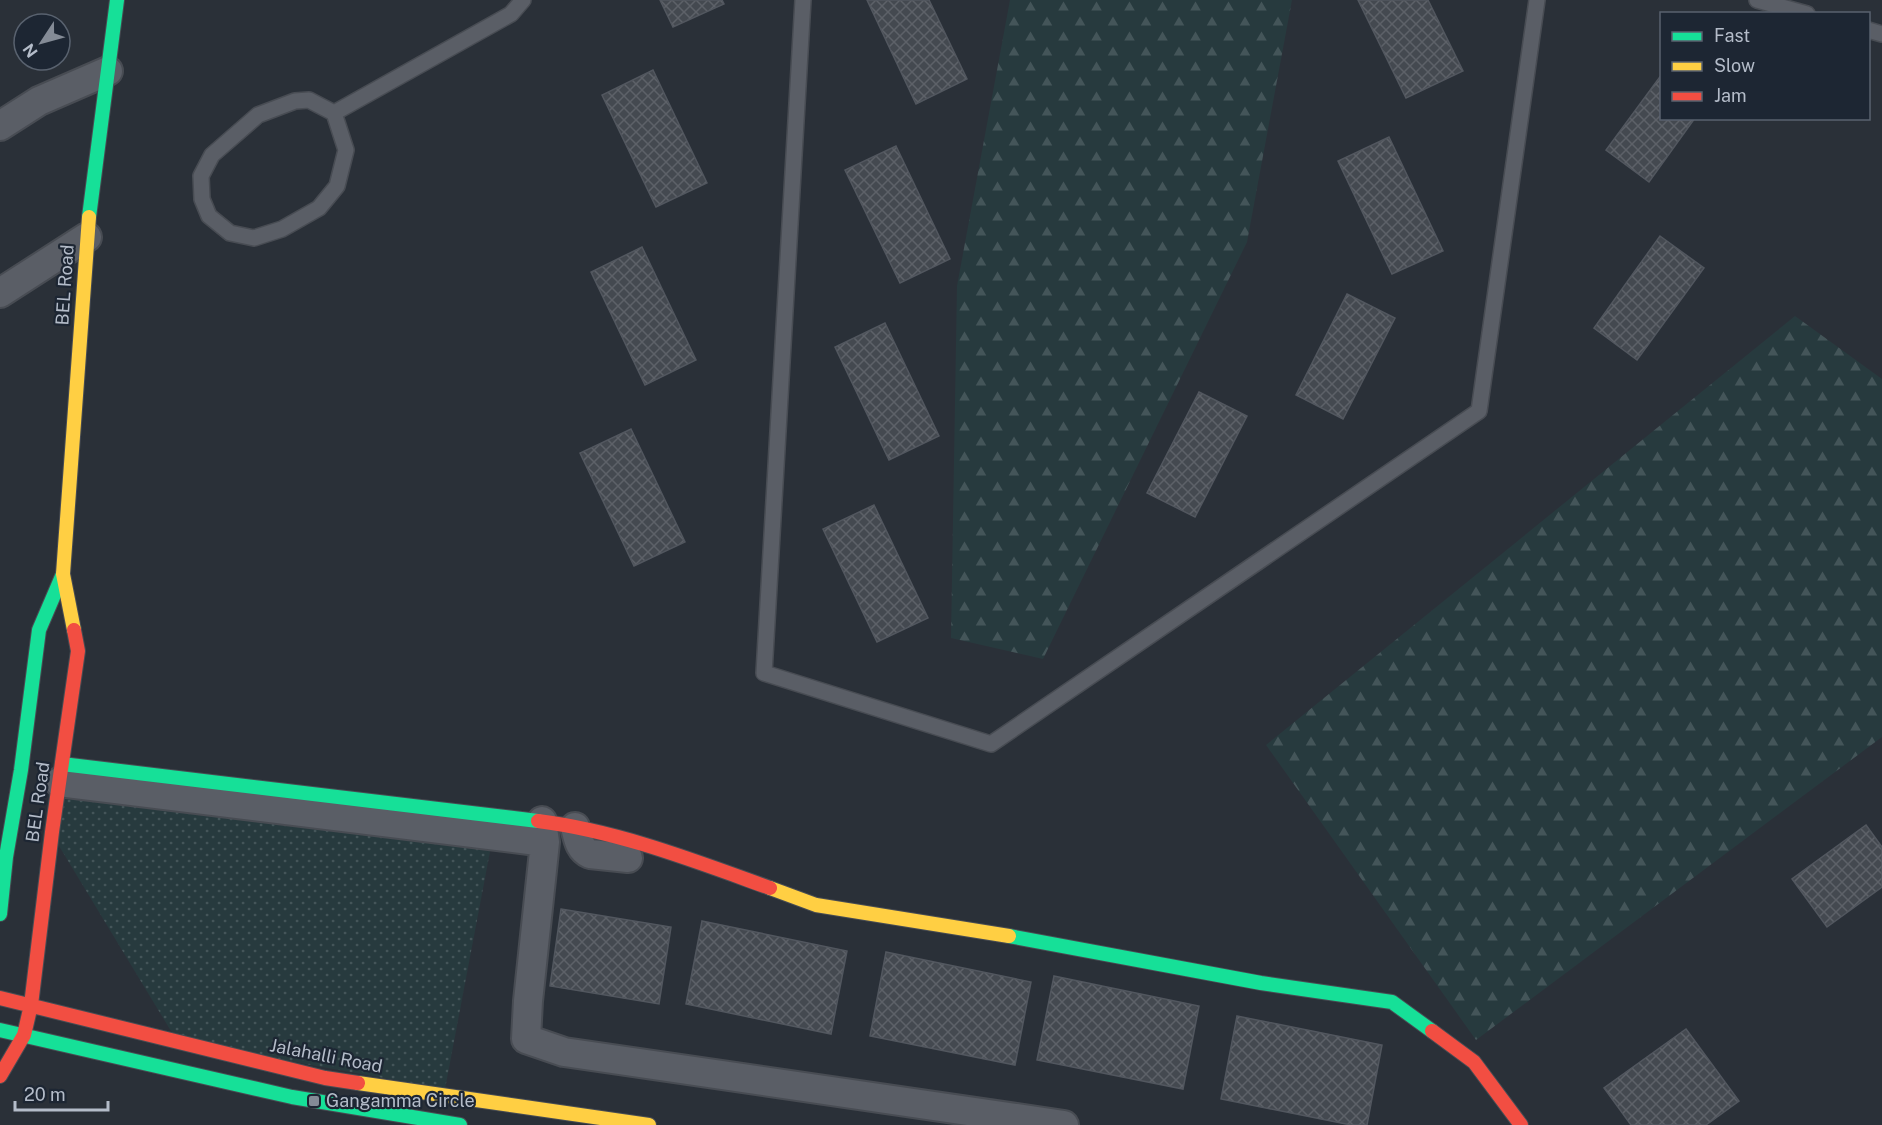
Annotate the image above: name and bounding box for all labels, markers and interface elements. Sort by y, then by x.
north arrow [12,12,72,72]
legend [1660,12,1870,120]
text: Fast [1714,25,1750,46]
text: N [19,40,42,61]
text: Slow [1714,55,1755,76]
text: Jam [1714,85,1747,106]
street label: BEL Road [51,244,78,326]
street label: BEL Road [21,760,54,843]
street label: Jalahalli Road [268,1034,384,1077]
scale bar [15,1074,108,1112]
text: 20 m [24,1084,66,1105]
place label: Gangamma Circle [326,1090,475,1111]
marker: Gangamma Circle [307,1094,321,1108]

